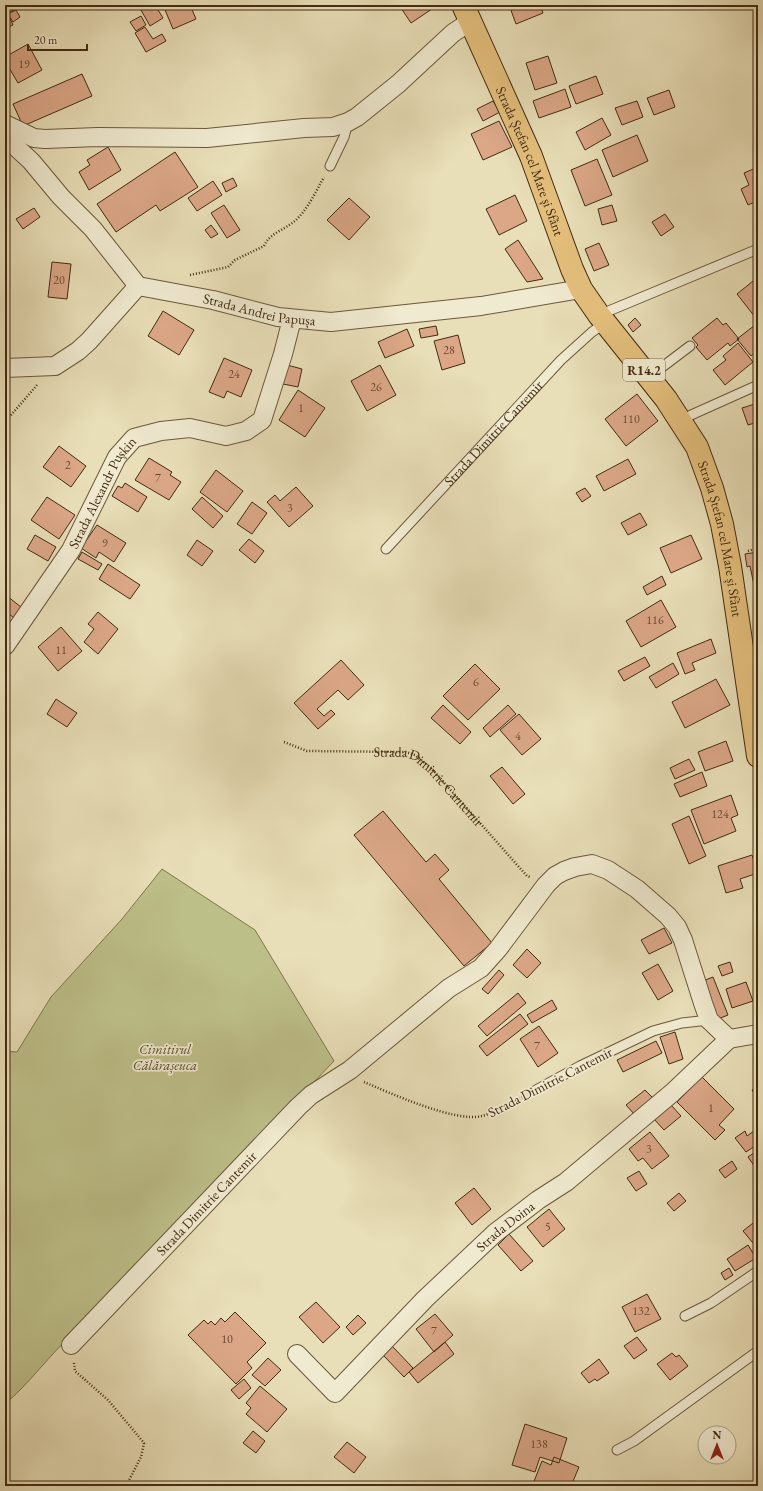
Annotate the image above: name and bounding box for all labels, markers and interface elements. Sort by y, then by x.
scale bar [28,26,87,52]
text: 20 m [34,32,58,48]
house number: 19 [18,56,30,72]
street label: Strada Ștefan cel Mare și Sfânt [492,83,568,239]
house number: 20 [53,272,65,288]
street label: Strada Andrei Papușa [202,289,317,330]
house number: 28 [443,342,455,358]
road number: R14.2 [623,359,665,381]
house number: 24 [228,366,240,382]
street label: Strada Dimitrie Cantemir [440,376,547,490]
house number: 26 [370,379,382,395]
house number: 1 [298,400,304,416]
house number: 110 [622,411,640,427]
street label: Strada Alexandr Pușkin [64,432,140,552]
house number: 2 [65,457,71,473]
street label: Strada Ștefan cel Mare și Sfânt [694,458,746,619]
house number: 7 [155,470,161,486]
house number: 3 [287,500,293,516]
house number: 9 [102,535,108,551]
house number: 116 [646,612,664,628]
house number: 11 [55,642,67,658]
house number: 6 [473,674,479,690]
house number: 4 [515,728,521,744]
street label: Strada Dimitrie Cantemir [373,743,488,830]
house number: 124 [711,806,729,822]
house number: 7 [534,1038,540,1054]
park label: Cimitirul Călărașeuca [133,1040,197,1074]
street label: Strada Dimitrie Cantemir [485,1043,616,1121]
house number: 1 [708,1100,714,1116]
house number: 3 [646,1141,652,1157]
street label: Strada Dimitrie Cantemir [152,1147,261,1259]
street label: Strada Doina [472,1197,539,1255]
house number: 5 [545,1218,551,1234]
house number: 132 [632,1303,650,1319]
house number: 7 [431,1323,437,1339]
house number: 10 [221,1331,233,1347]
north arrow [697,1425,737,1465]
text: N [713,1428,722,1442]
house number: 138 [530,1436,548,1452]

